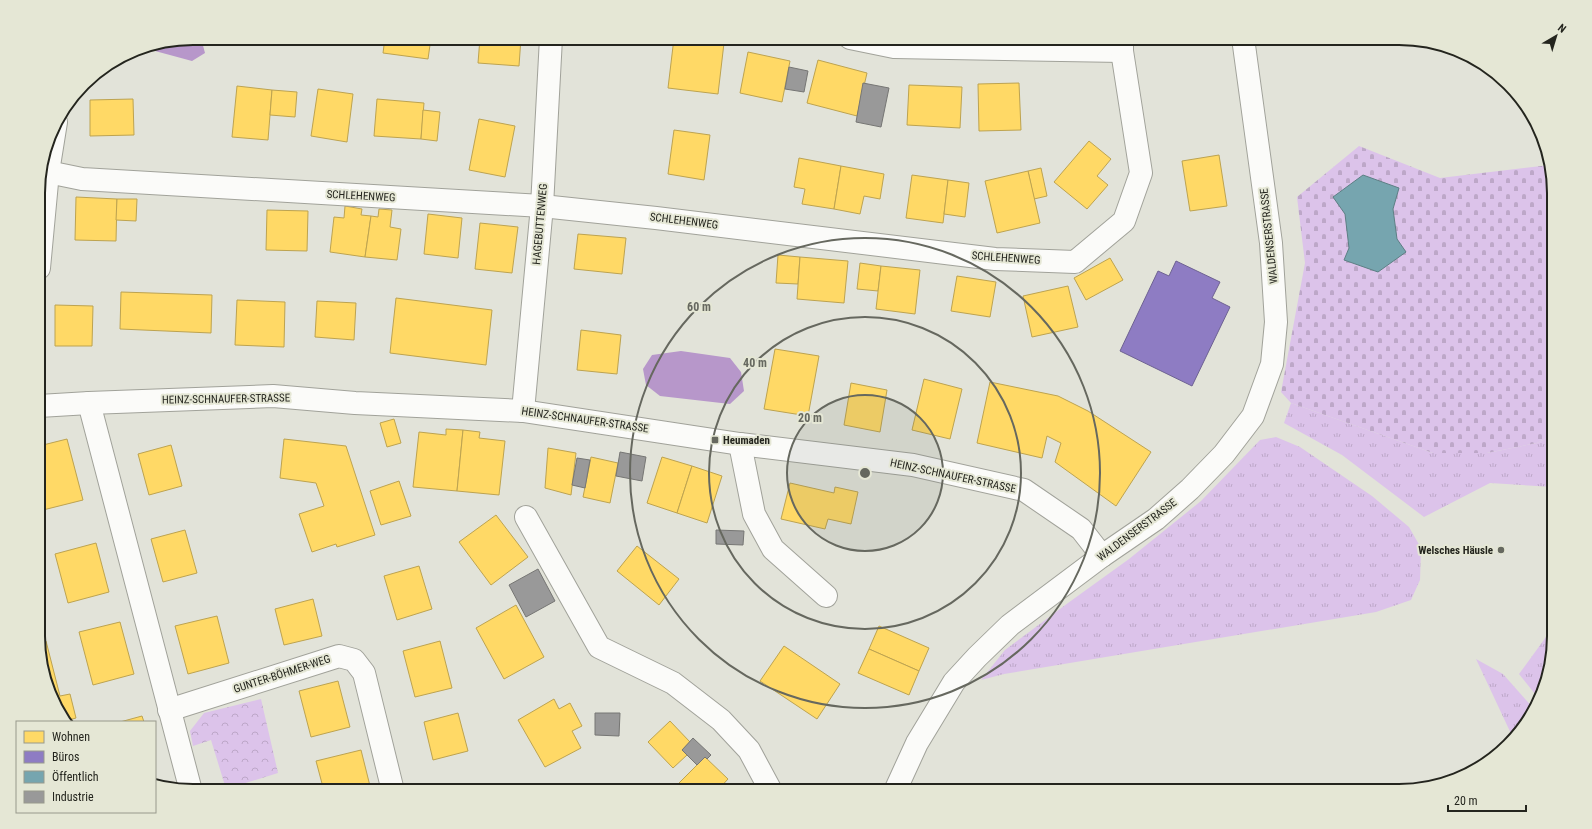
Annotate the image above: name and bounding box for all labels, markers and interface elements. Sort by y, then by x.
north arrow [1536,16,1576,56]
text: N [1555,21,1569,36]
street label: HAGEBUTTENWEG [530,183,550,265]
street label: WALDENSERSTRASSE [1257,187,1280,284]
street label: SCHLEHENWEG [326,188,396,204]
street label: SCHLEHENWEG [649,210,719,232]
street label: SCHLEHENWEG [971,249,1041,267]
text: 60 m [687,300,711,314]
text: 40 m [743,356,767,370]
street label: HEINZ-SCHNAUFER-STRASSE [162,391,291,407]
street label: HEINZ-SCHNAUFER-STRASSE [521,405,650,435]
text: 20 m [798,411,822,425]
place label: Heumaden [723,434,770,447]
marker: Heumaden [710,435,720,445]
street label: HEINZ-SCHNAUFER-STRASSE [889,456,1018,496]
centre of rings [858,466,872,480]
street label: WALDENSERSTRASSE [1095,496,1180,564]
place label: Welsches Häusle [1418,544,1493,557]
marker: Welsches Häusle [1496,545,1506,555]
street label: GUNTER-BÖHMER-WEG [232,652,332,696]
legend [16,721,156,813]
text: Wohnen [52,730,90,744]
text: Büros [52,750,79,764]
text: Öffentlich [52,769,99,784]
scale bar [1448,787,1526,813]
text: Industrie [52,790,94,804]
text: 20 m [1454,794,1478,808]

